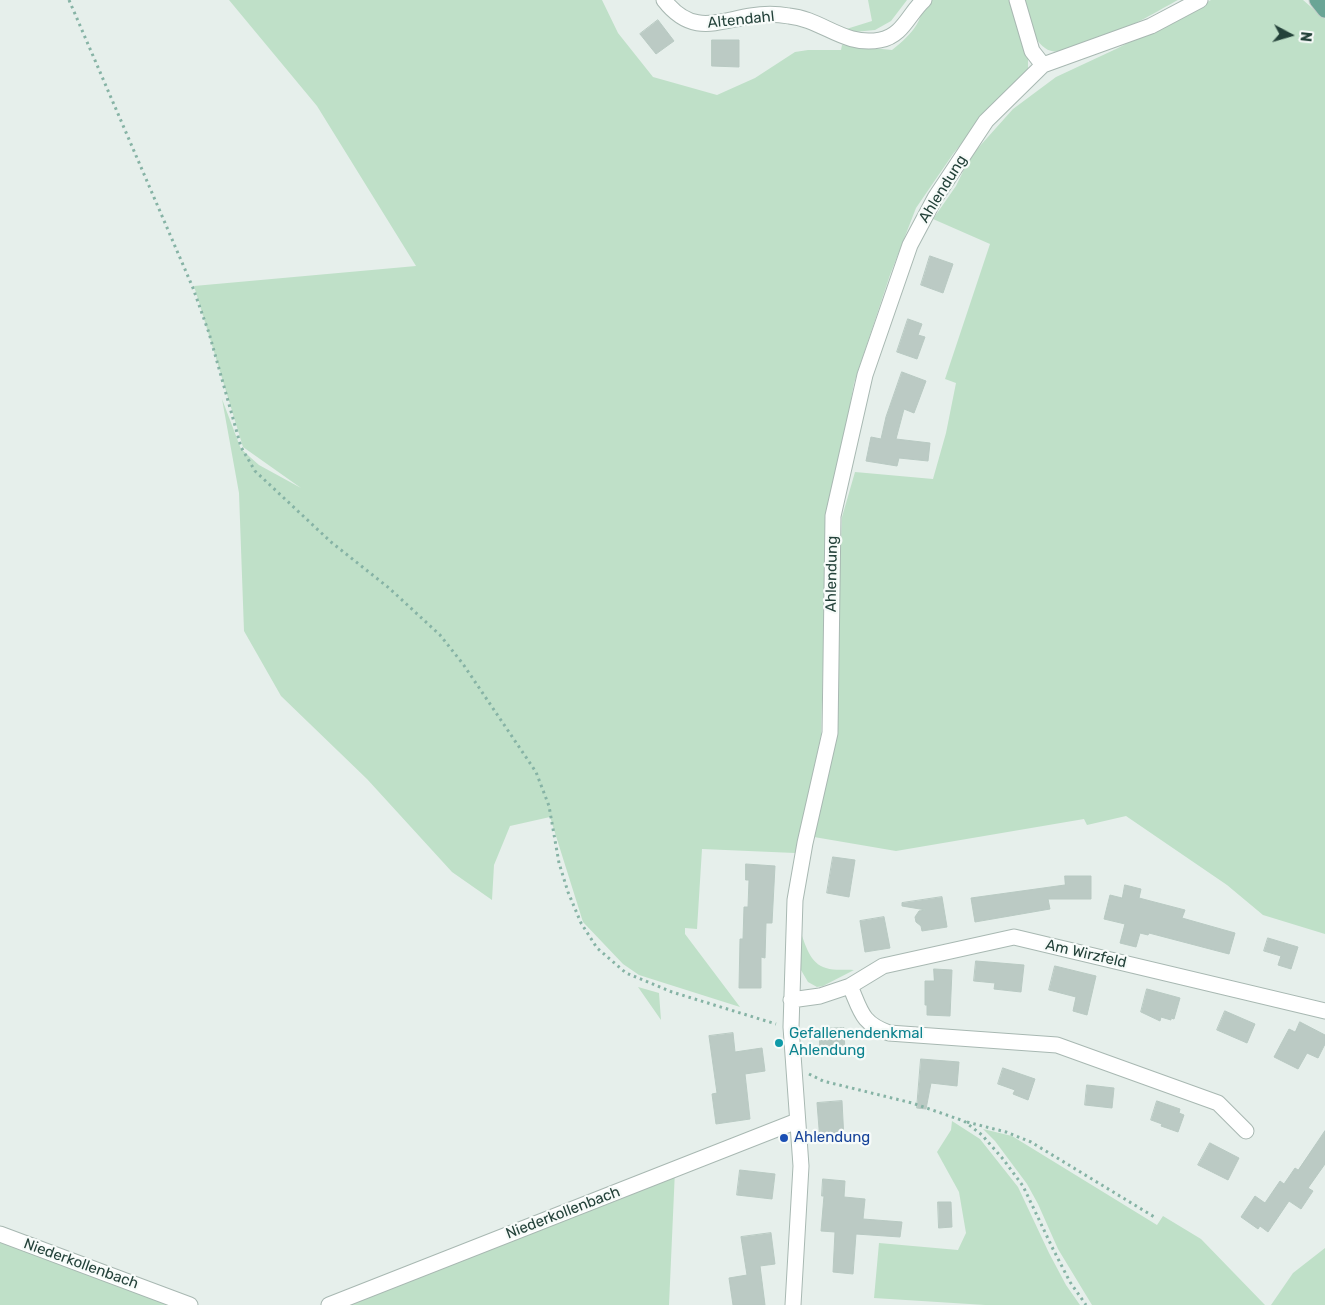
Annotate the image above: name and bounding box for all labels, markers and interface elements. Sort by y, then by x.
street label: Altendahl [707,8,775,32]
north arrow [1265,10,1315,60]
text: N [1296,31,1314,43]
street label: Ahlendung [915,152,971,226]
street label: Ahlendung [822,536,842,612]
street label: Am Wirzfeld [1044,936,1128,972]
place label: Gefallenendenkmal Ahlendung [789,1025,923,1060]
marker: Gefallenendenkmal Ahlendung [773,1037,785,1049]
place label: Ahlendung [794,1129,870,1147]
marker: Ahlendung [778,1132,790,1144]
street label: Niederkollenbach [503,1183,623,1243]
street label: Niederkollenbach [21,1235,141,1293]

